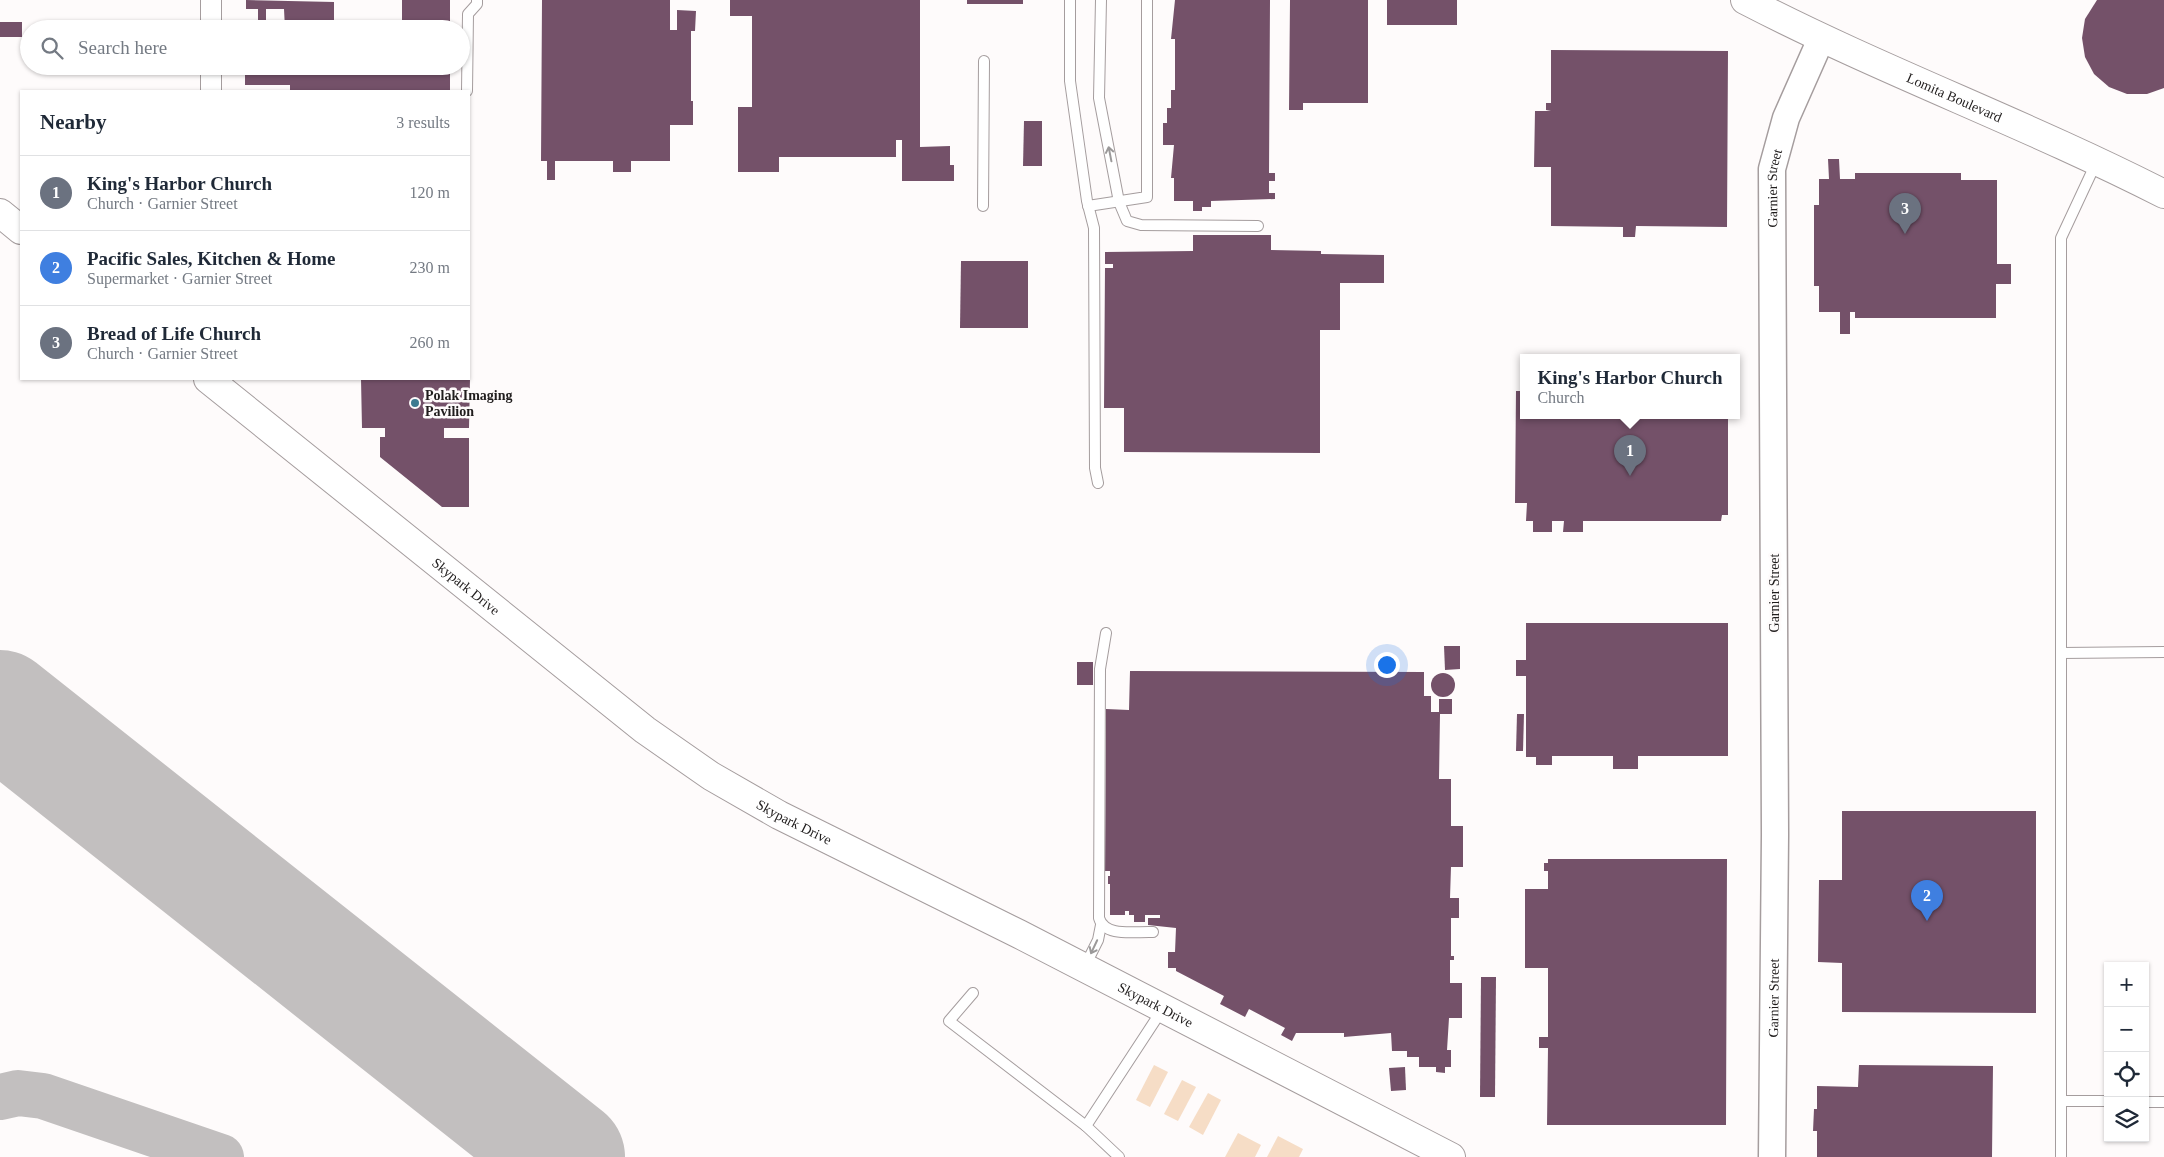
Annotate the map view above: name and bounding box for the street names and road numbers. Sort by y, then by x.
street label: Lomita Boulevard [1905,70,2004,125]
street label: Garnier Street [1765,147,1785,228]
street label: Garnier Street [1767,553,1782,632]
street label: Skypark Drive [429,555,503,618]
street label: Skypark Drive [754,796,834,847]
street label: Garnier Street [1766,958,1781,1038]
street label: Skypark Drive [1116,979,1196,1030]

